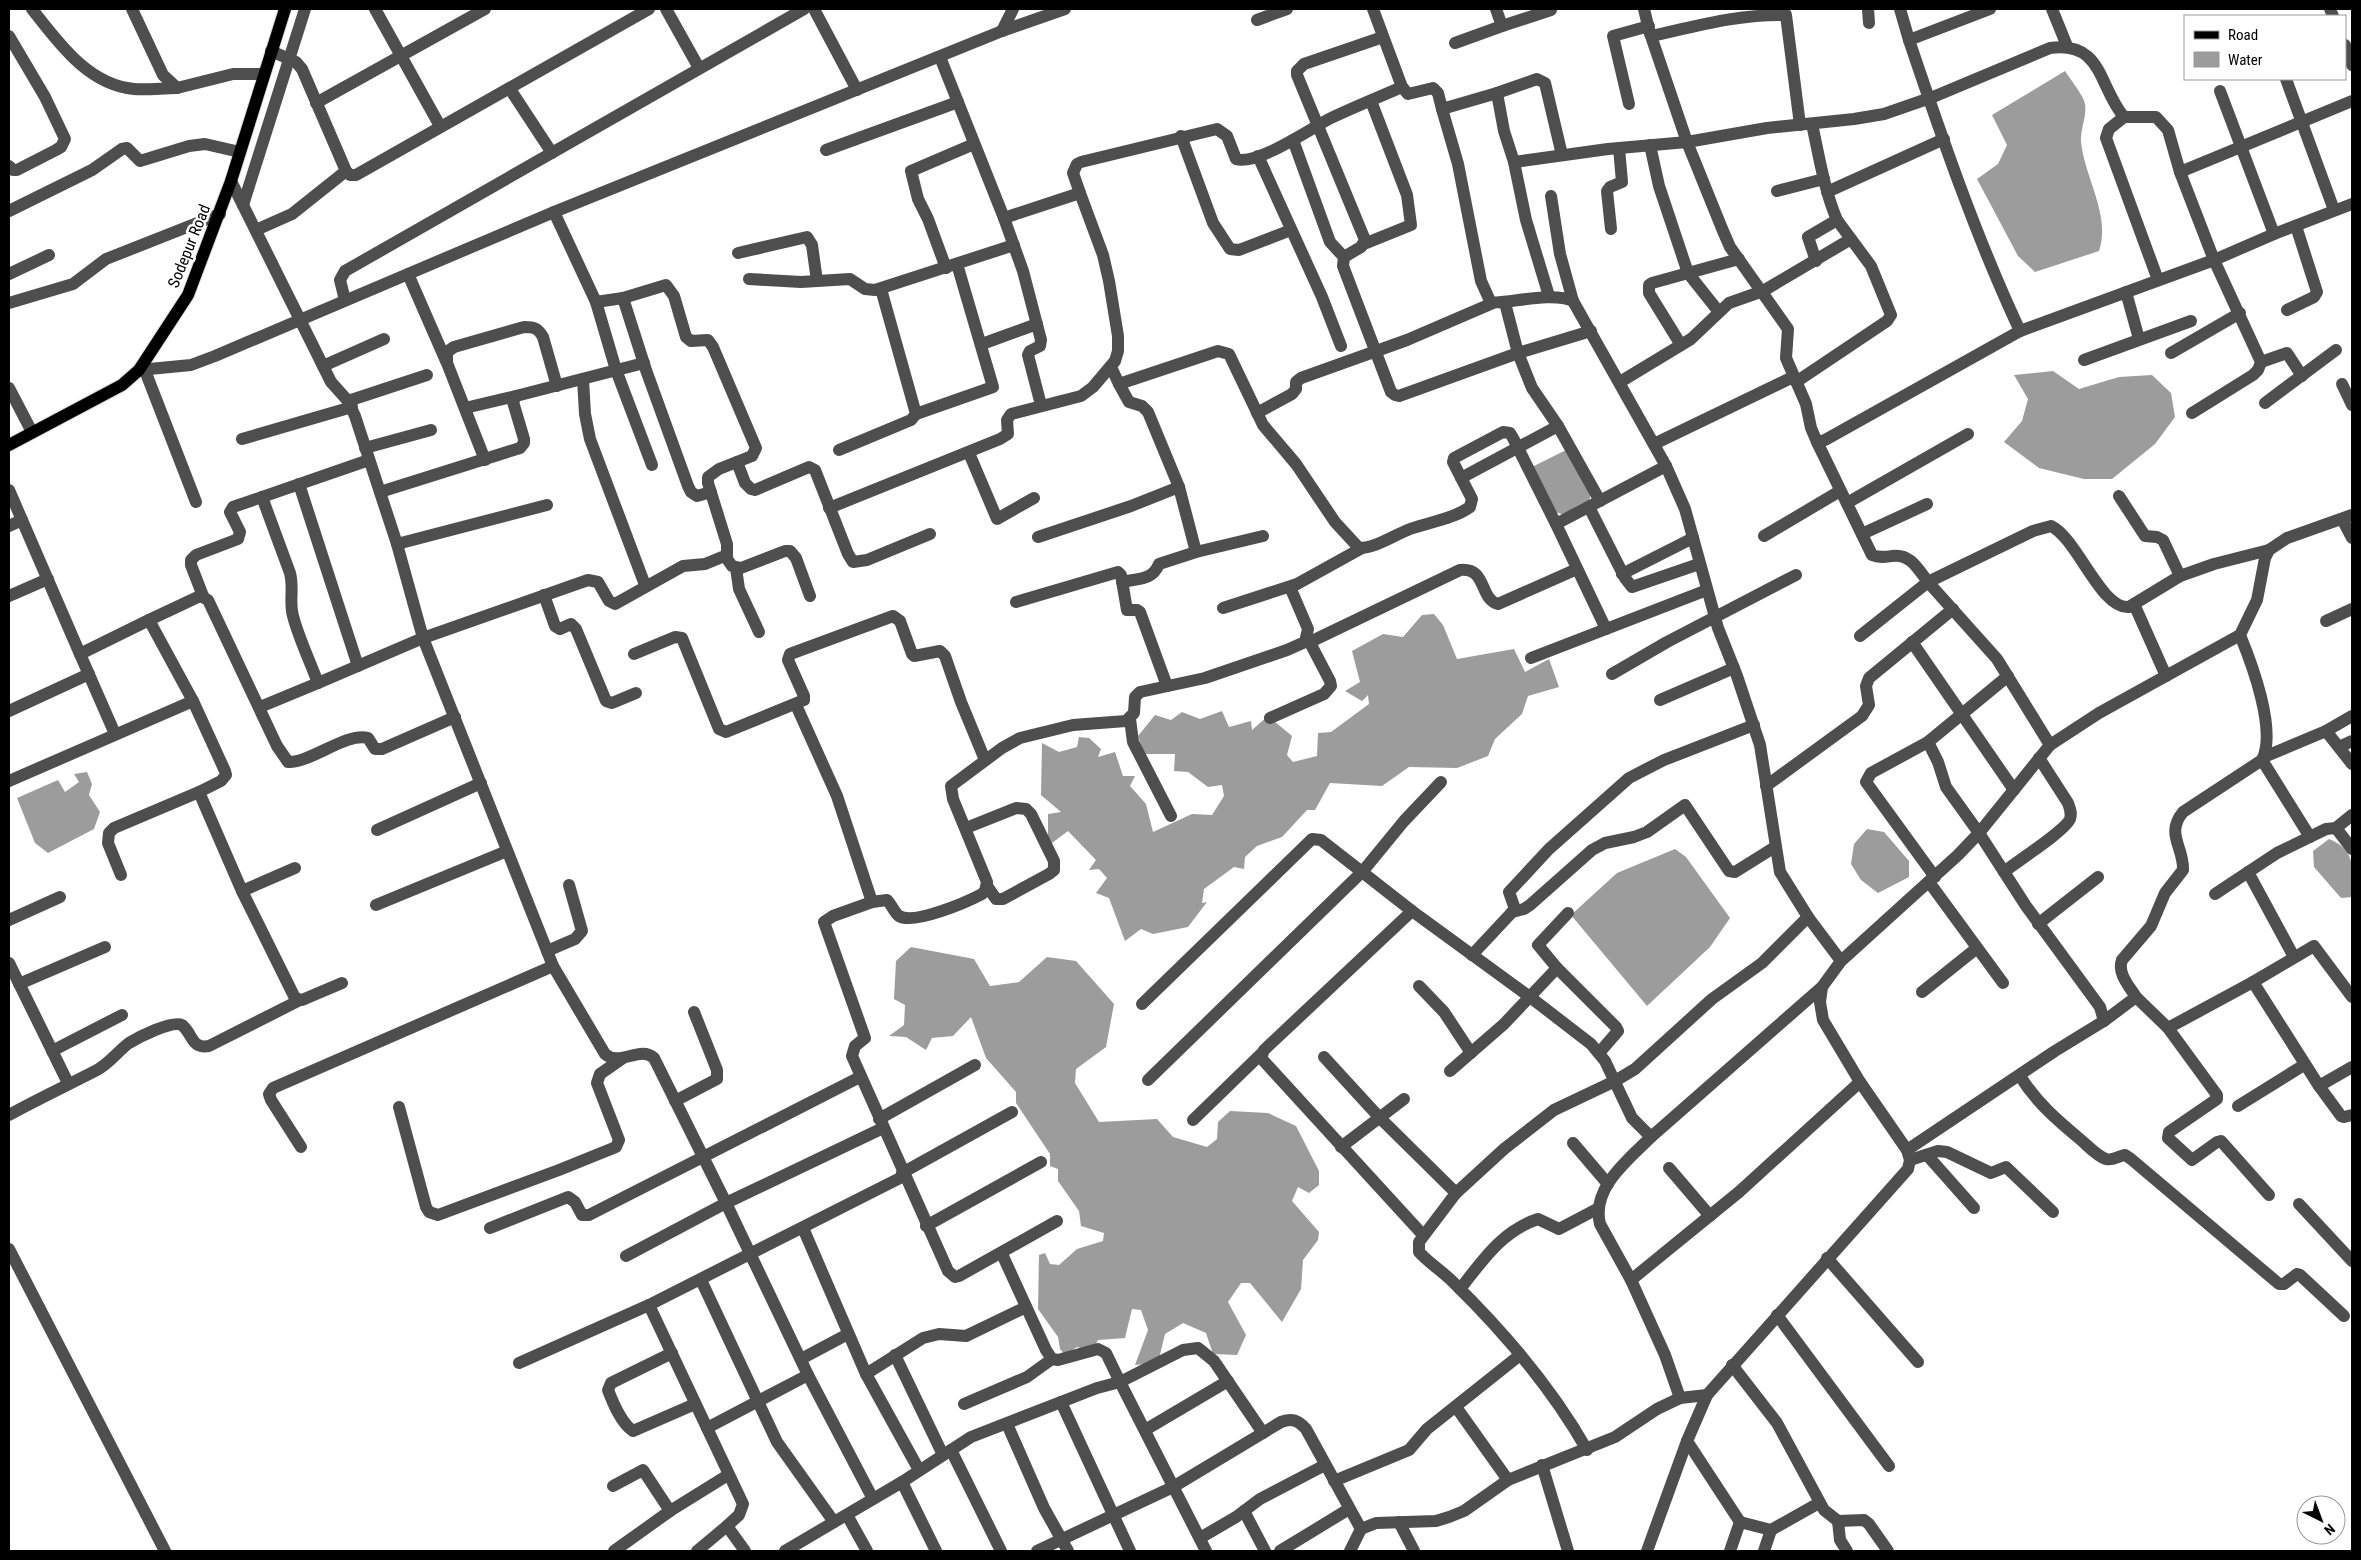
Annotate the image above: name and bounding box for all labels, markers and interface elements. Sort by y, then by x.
legend [2184,15,2346,80]
text: Road [2228,26,2258,44]
text: Water [2228,51,2263,69]
street label: Sodepur Road [164,202,214,290]
north arrow [2296,1495,2346,1545]
text: N [2321,1521,2338,1538]

